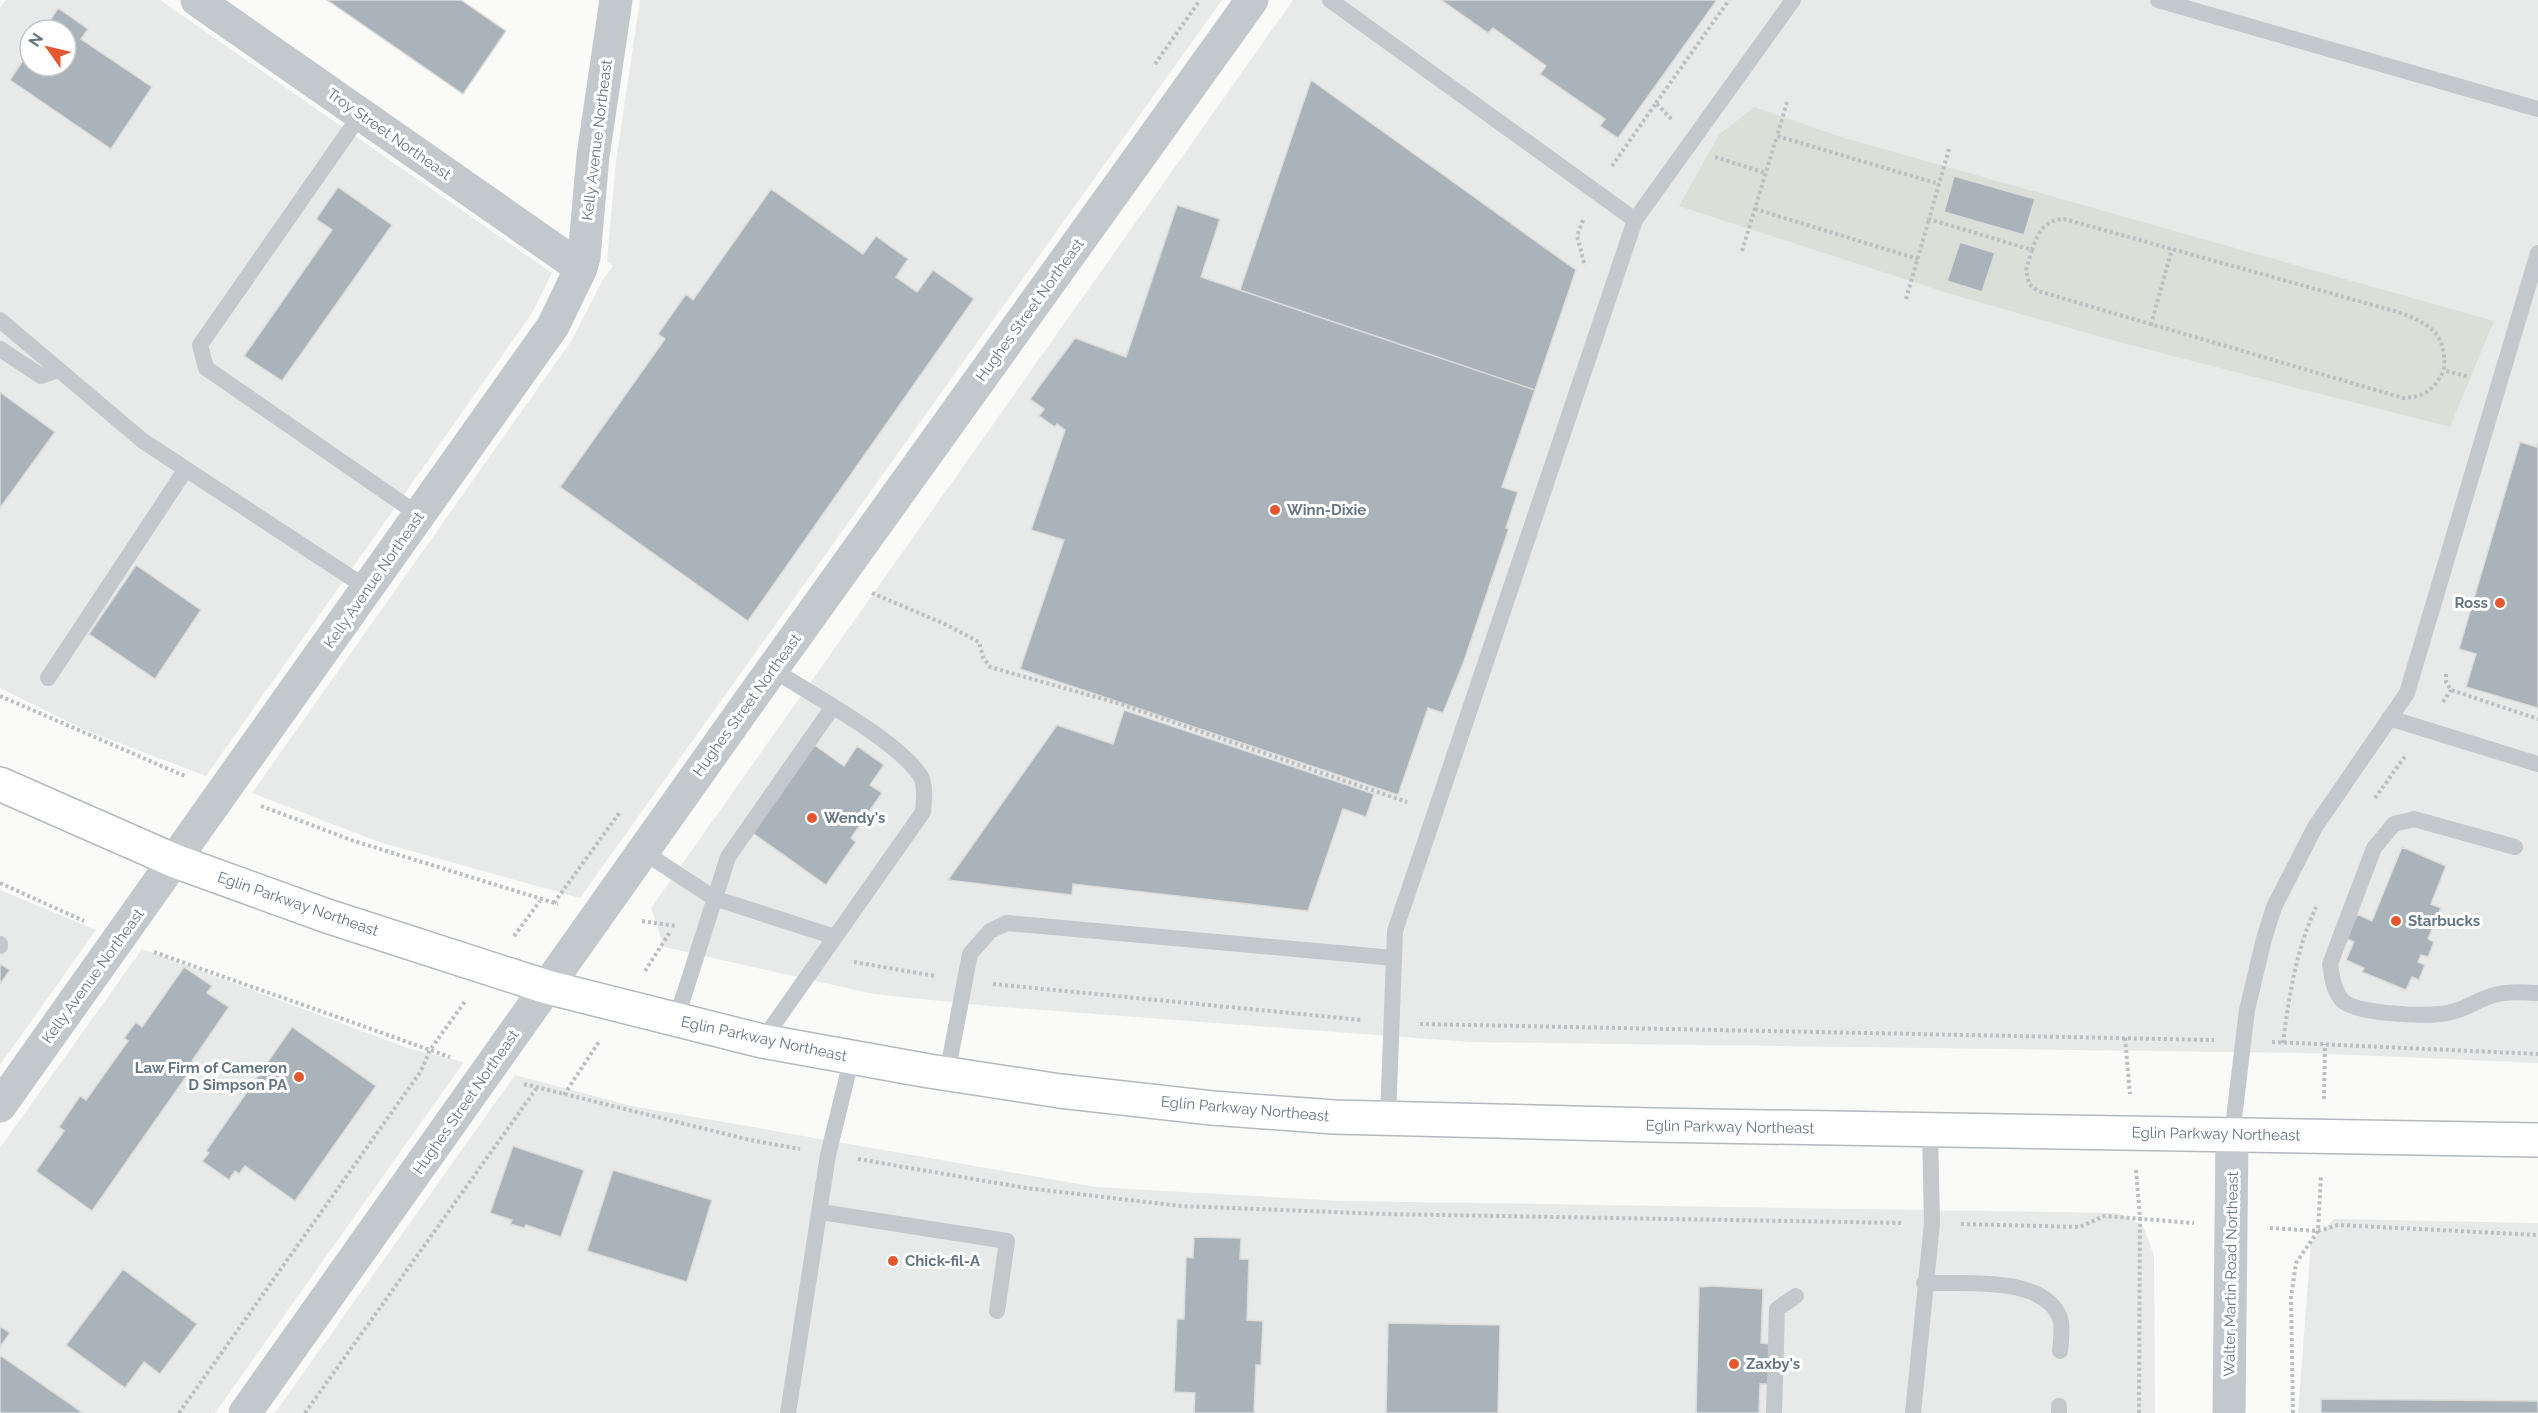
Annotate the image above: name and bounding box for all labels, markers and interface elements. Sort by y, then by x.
north arrow [18,18,78,78]
text: N [25,30,47,50]
street label: Kelly Avenue Northeast [578,58,616,222]
street label: Troy Street Northeast [324,84,454,184]
street label: Hughes Street Northeast [972,235,1088,385]
place label: Winn-Dixie [1287,501,1366,519]
marker: Winn-Dixie [1268,503,1282,517]
street label: Kelly Avenue Northeast [320,508,428,652]
place label: Ross [2454,594,2488,612]
marker: Ross [2493,596,2507,610]
street label: Hughes Street Northeast [689,630,805,780]
place label: Wendy's [824,809,885,827]
marker: Wendy's [805,811,819,825]
street label: Eglin Parkway Northeast [215,868,381,940]
street label: Kelly Avenue Northeast [38,905,148,1047]
place label: Starbucks [2408,912,2480,930]
marker: Starbucks [2389,914,2403,928]
street label: Eglin Parkway Northeast [680,1013,848,1065]
street label: Hughes Street Northeast [409,1026,523,1178]
place label: Law Firm of Cameron D Simpson PA [135,1059,288,1094]
marker: Law Firm of Cameron D Simpson PA [292,1070,306,1084]
street label: Eglin Parkway Northeast [1160,1093,1330,1125]
street label: Eglin Parkway Northeast [1645,1117,1815,1137]
street label: Eglin Parkway Northeast [2131,1124,2301,1144]
street label: Walter Martin Road Northeast [2220,1171,2242,1377]
place label: Chick-fil-A [905,1252,981,1270]
marker: Chick-fil-A [886,1254,900,1268]
place label: Zaxby's [1746,1355,1800,1373]
marker: Zaxby's [1727,1357,1741,1371]

